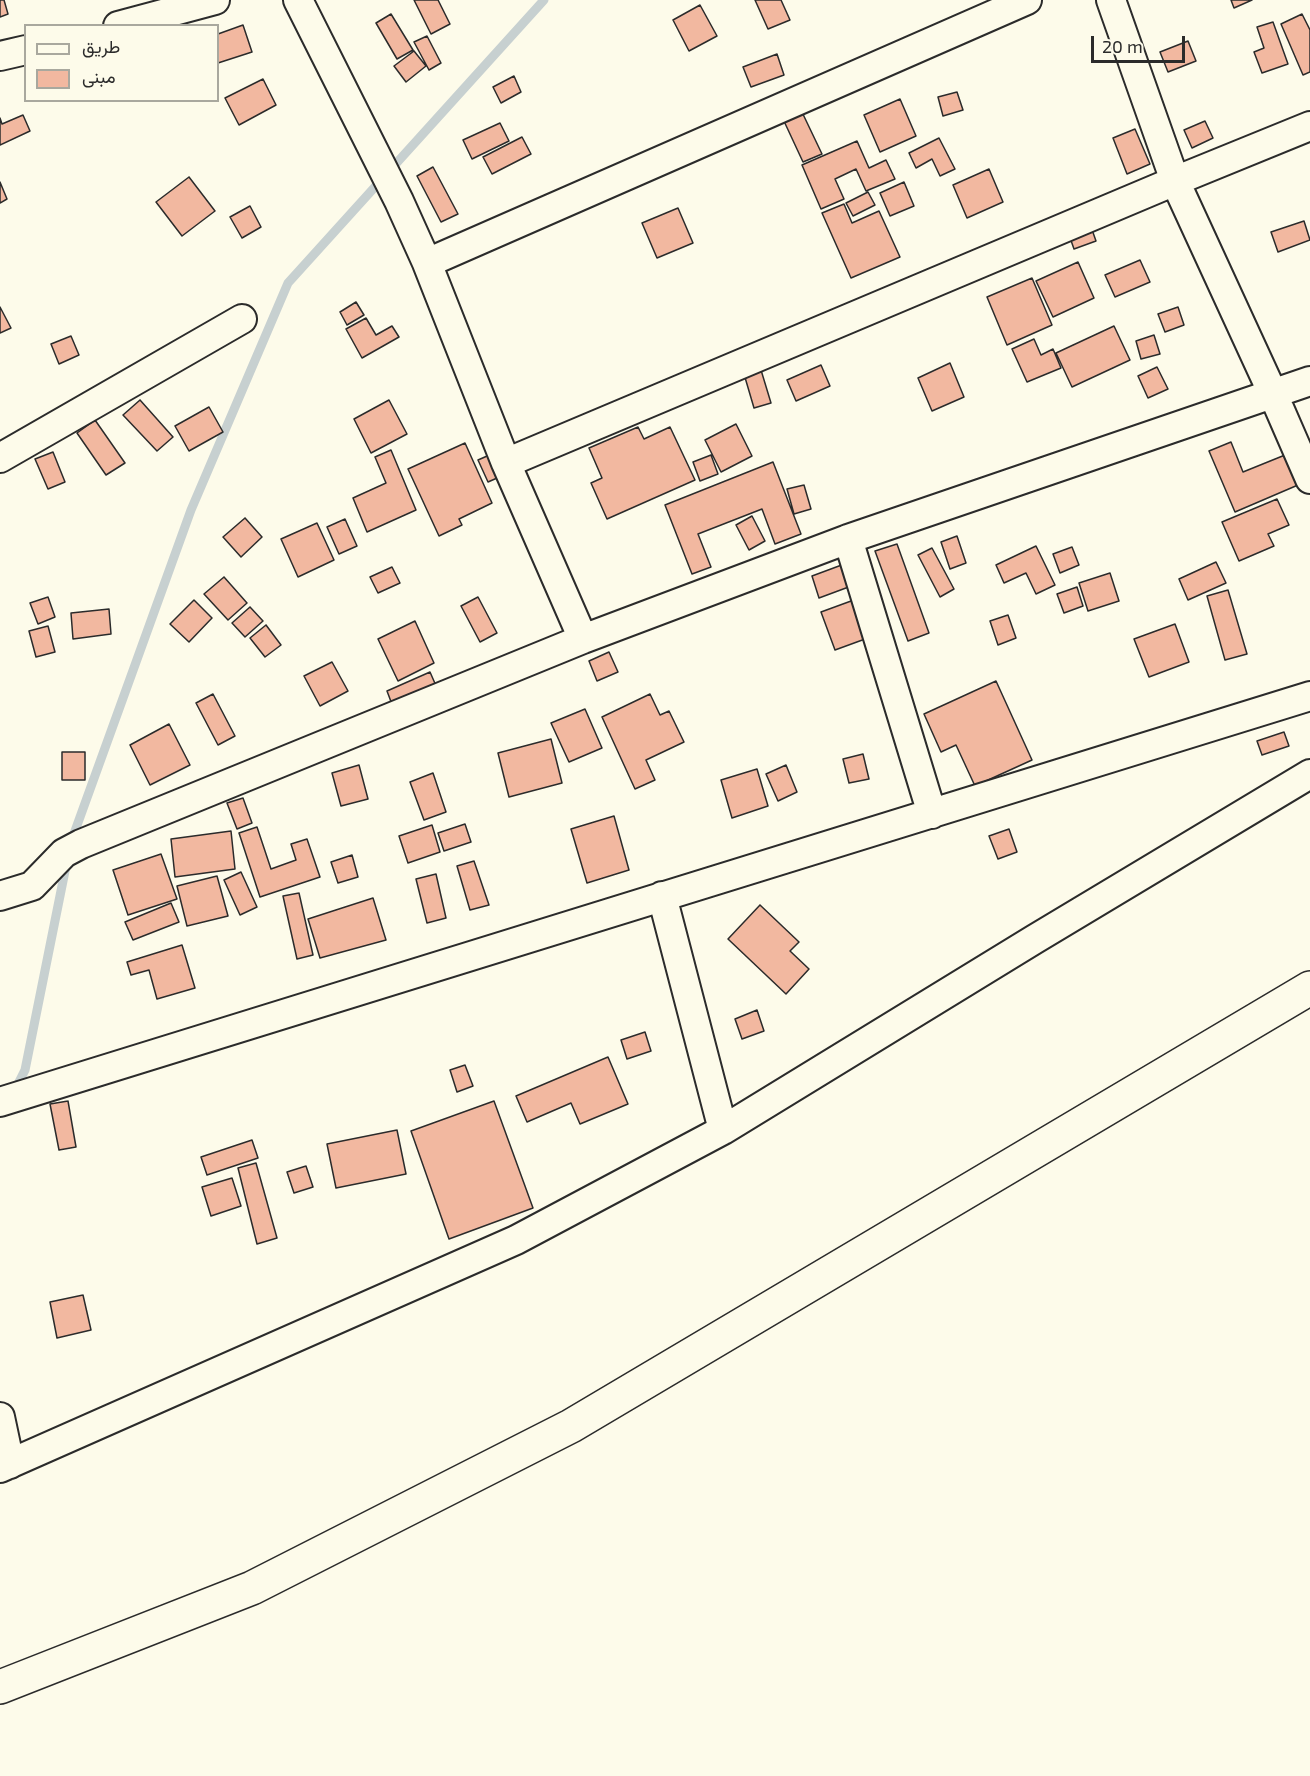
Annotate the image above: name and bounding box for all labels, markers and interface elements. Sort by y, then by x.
legend [24,24,219,102]
scale bar [1094,24,1188,62]
text: طريق [82,35,120,57]
text: 20 m [1102,35,1143,57]
text: مبنى [82,65,116,87]

